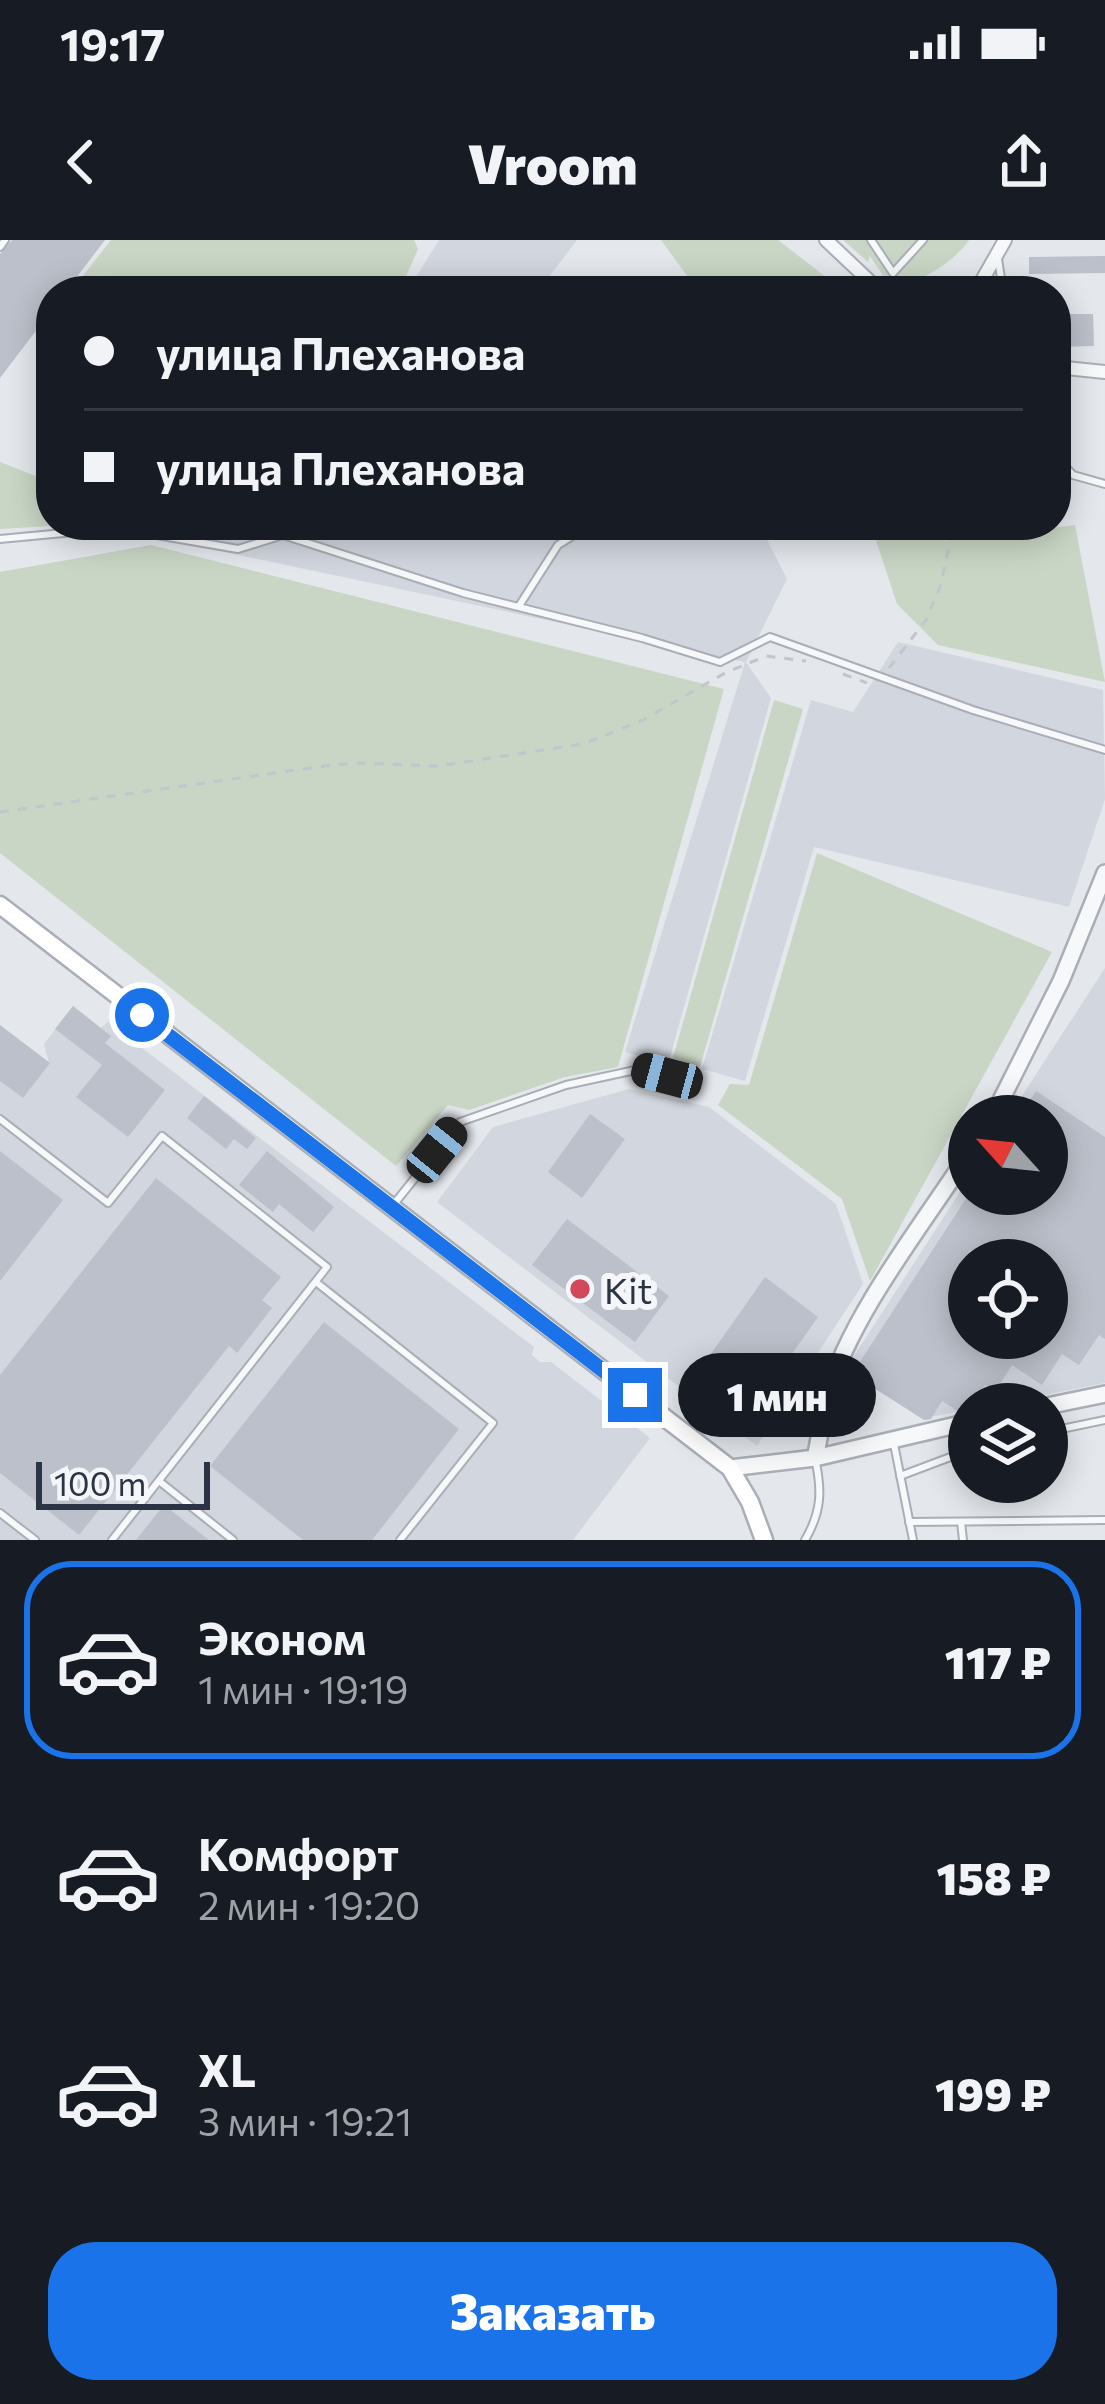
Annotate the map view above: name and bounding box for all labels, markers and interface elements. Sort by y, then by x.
text: 19:17 [60,15,165,70]
icon: back [48,129,114,195]
text: Vroom [467,129,638,195]
icon: share [991,129,1057,195]
text: улица Плеханова [156,324,525,379]
text: улица Плеханова [156,439,525,494]
route start [115,988,169,1042]
car [628,1049,706,1103]
north arrow [948,1095,1068,1215]
map controls [948,1095,1068,1503]
car [400,1111,474,1189]
button: locate [948,1239,1068,1359]
place label: Kit [604,1267,652,1311]
marker: Kit [567,1276,593,1302]
callout: 1 мин [677,1353,875,1437]
route end [608,1368,662,1422]
text: 1 мин [727,1371,827,1419]
button: layers [948,1383,1068,1503]
scale bar [36,1456,210,1509]
text: 100 m [54,1462,146,1503]
icon: car [54,1606,162,1714]
text: Эконом [198,1609,366,1664]
text: 117 ₽ [945,1633,1051,1688]
text: 1 мин · 19:19 [198,1664,409,1712]
icon: car [54,1822,162,1930]
text: Комфорт [198,1825,399,1880]
text: 158 ₽ [936,1849,1051,1904]
text: 2 мин · 19:20 [198,1880,420,1928]
icon: car [54,2038,162,2146]
text: XL [198,2041,256,2096]
text: 199 ₽ [935,2065,1051,2120]
text: 3 мин · 19:21 [198,2096,412,2144]
button: Заказать [48,2242,1057,2380]

